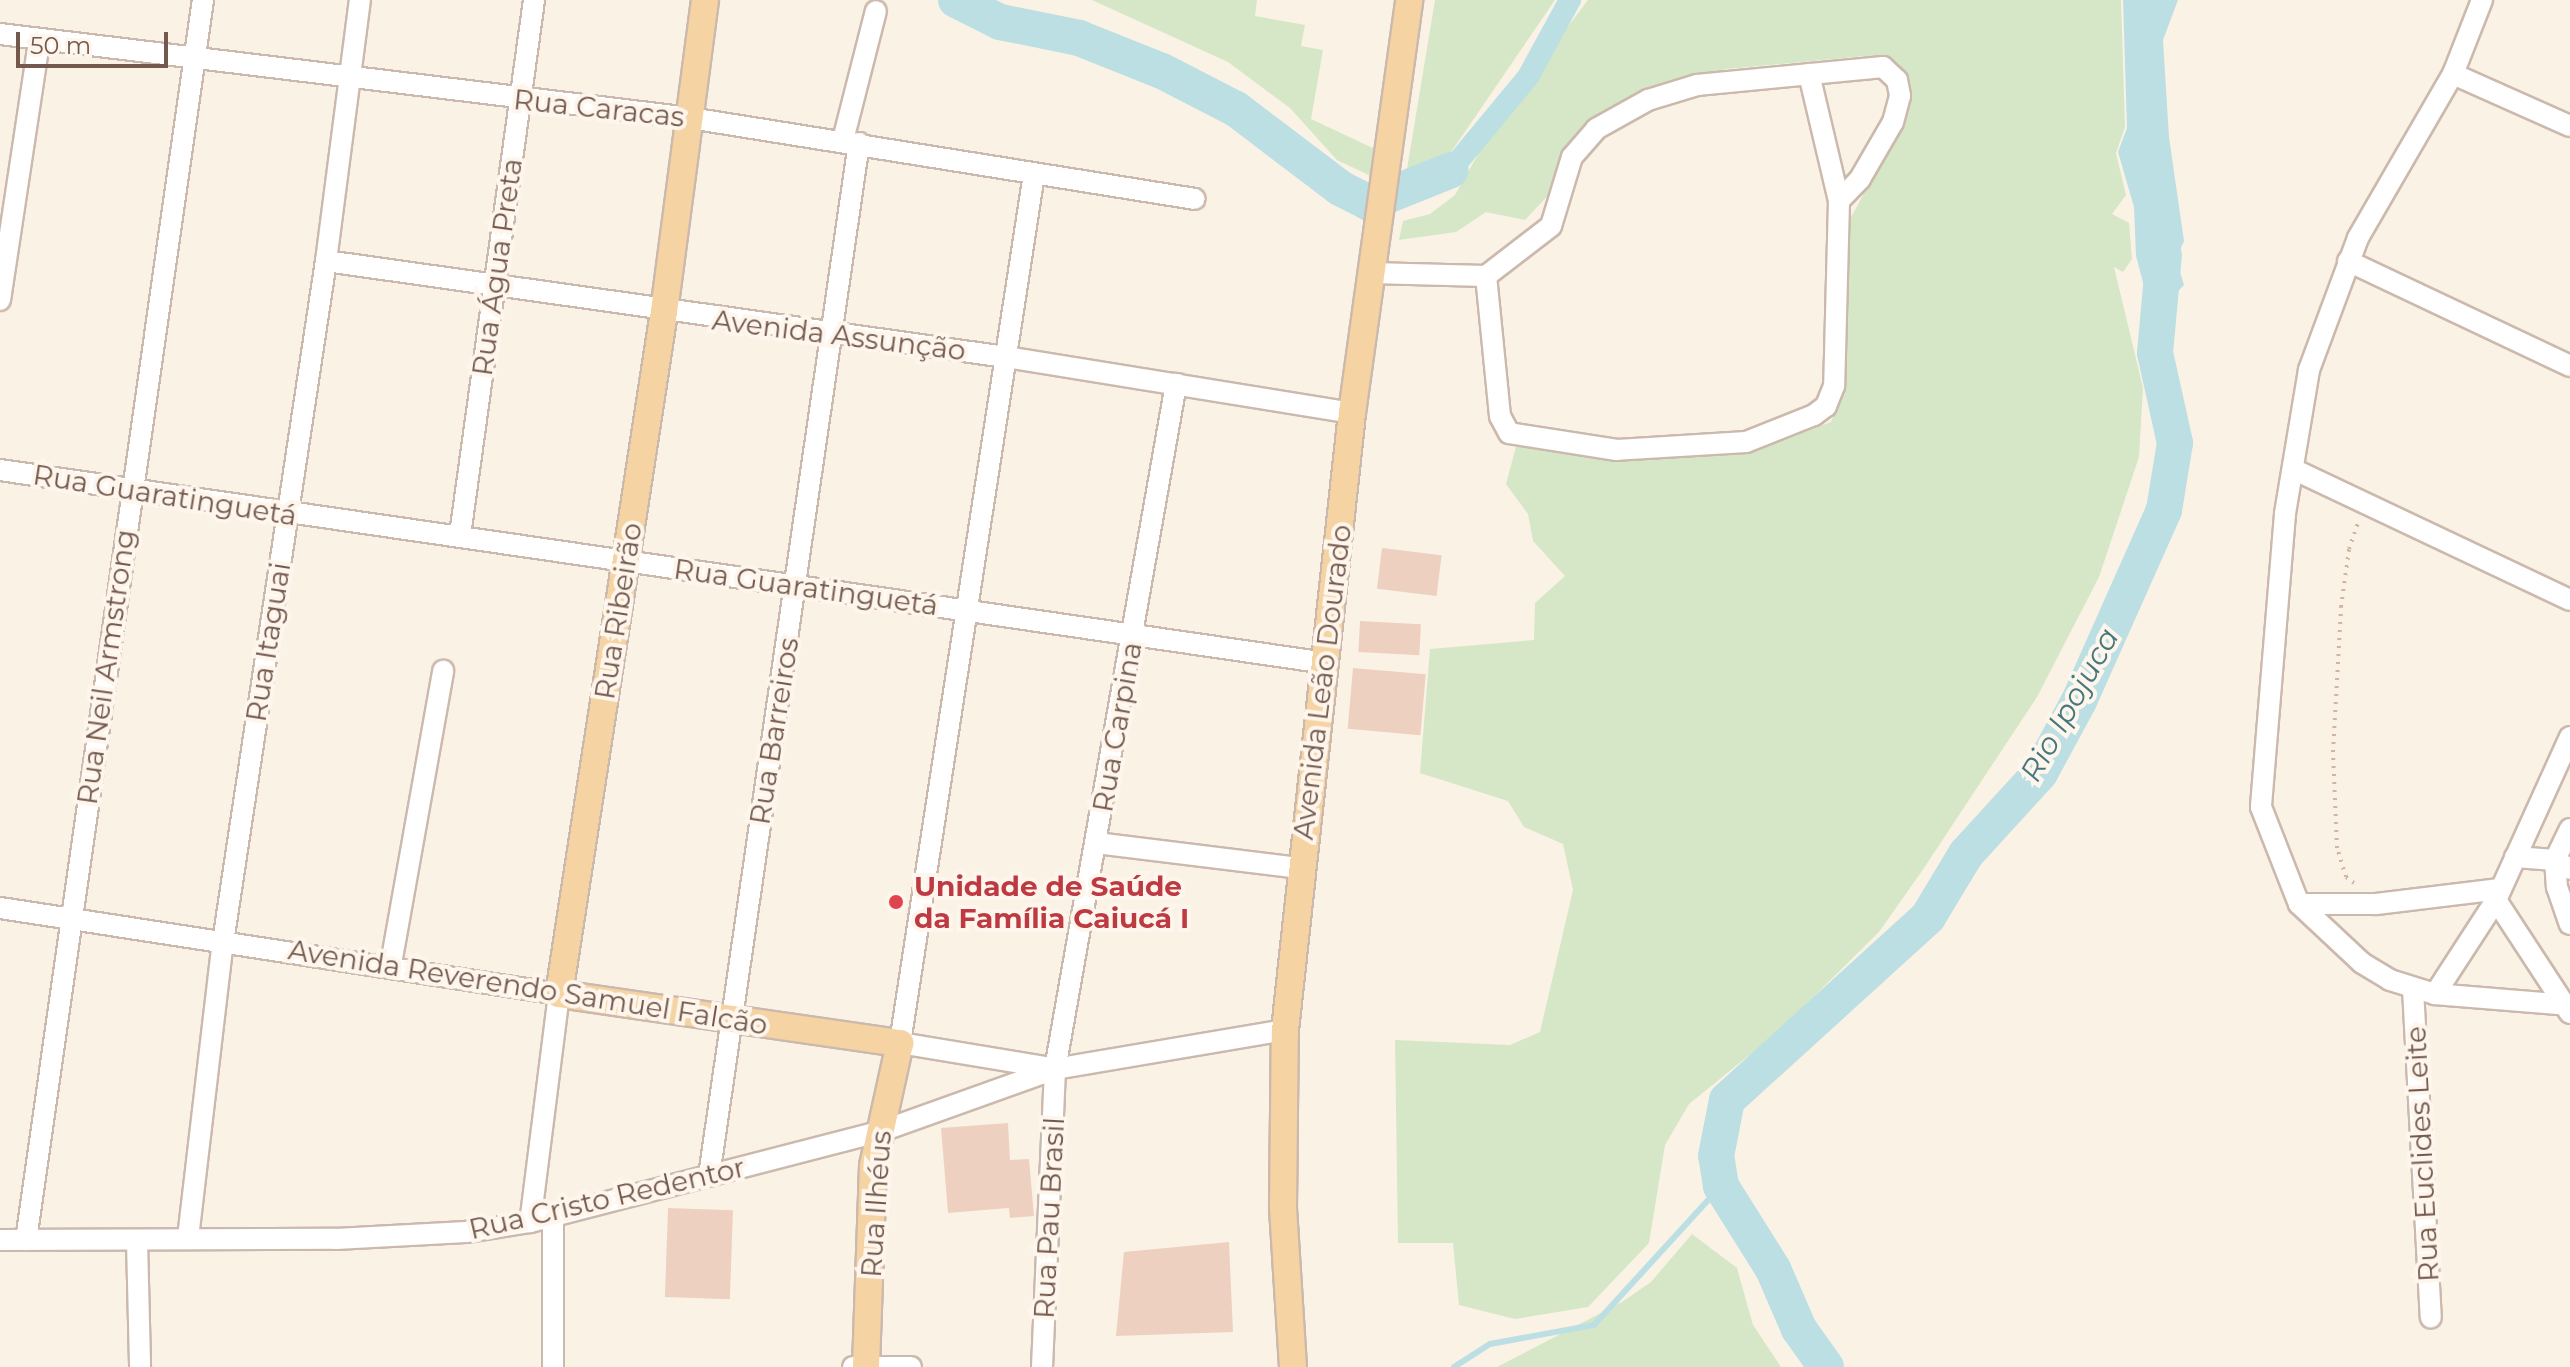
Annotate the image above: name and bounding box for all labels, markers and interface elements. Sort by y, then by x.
scale bar [20,16,172,66]
text: 50 m [30,31,91,60]
street label: Rua Caracas [512,82,686,134]
street label: Rua Água Preta [465,156,529,378]
street label: Avenida Assunção [710,303,968,367]
street label: Rua Guaratinguetá [31,458,299,532]
street label: Rua Ribeirão [587,520,649,702]
street label: Avenida Leão Dourado [1286,523,1358,841]
street label: Rua Neil Armstrong [70,527,142,807]
street label: Rua Guaratinguetá [672,552,940,622]
street label: Rua Itaguai [239,560,297,724]
water label: Rio Ipojuca [2013,622,2127,788]
street label: Rua Barreiros [743,635,805,827]
street label: Rua Carpina [1086,639,1148,815]
place label: Unidade de Saúde da Família Caiucá I [914,869,1189,935]
marker: Unidade de Saúde da Família Caiucá I [885,891,907,913]
street label: Avenida Reverendo Samuel Falcão [286,933,770,1041]
street label: Rua Euclides Leite [2399,1025,2445,1283]
street label: Rua Pau Brasil [1027,1116,1071,1320]
street label: Rua Ilhéus [854,1129,898,1279]
street label: Rua Cristo Redentor [466,1150,748,1246]

